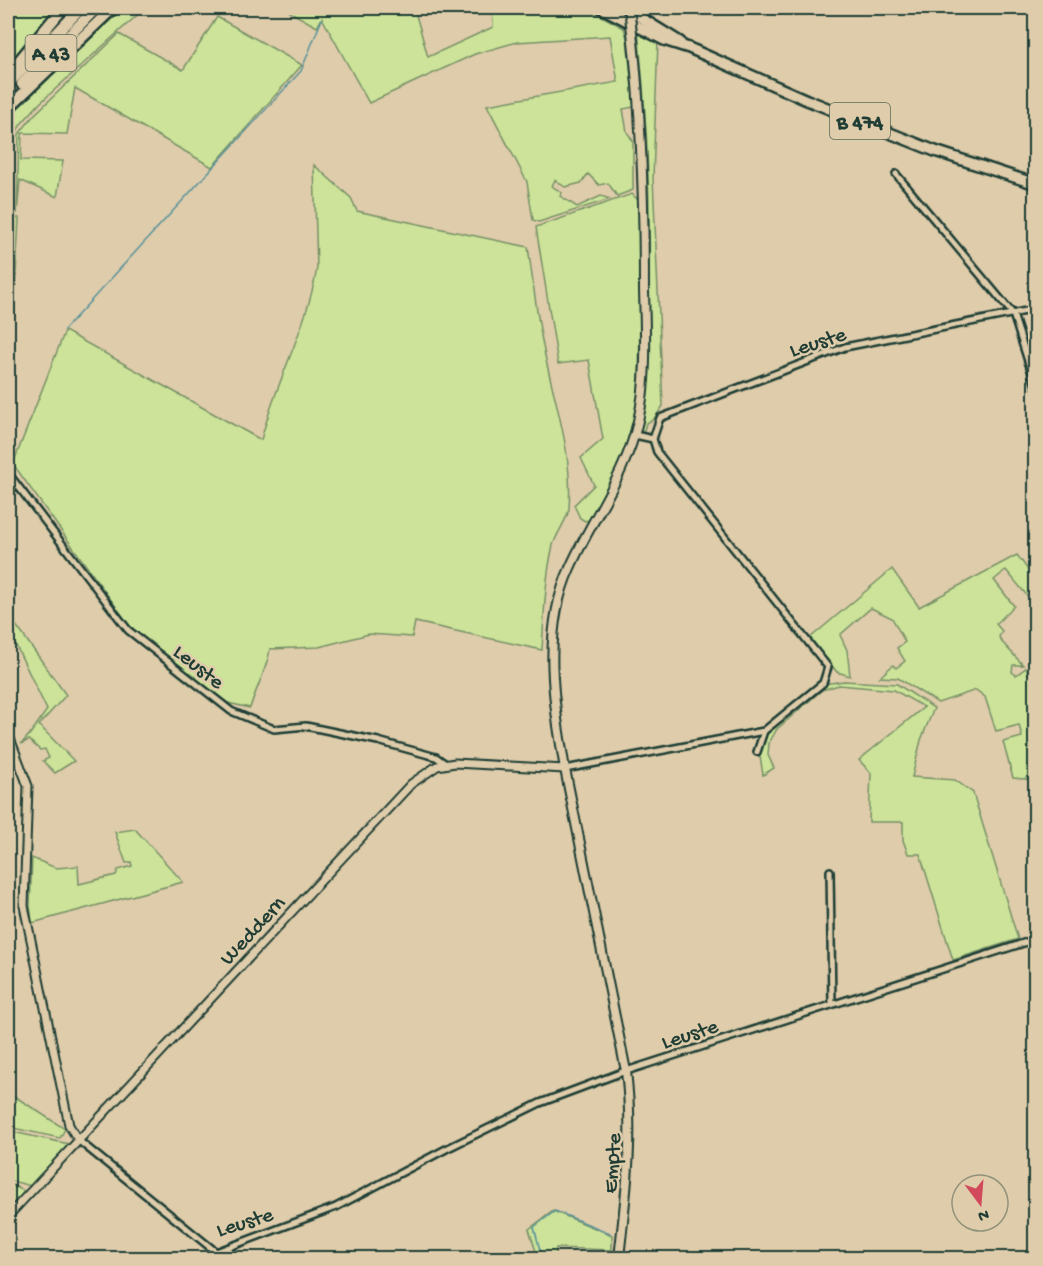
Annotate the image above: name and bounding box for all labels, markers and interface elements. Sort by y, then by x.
road number: A 43 [26,35,76,71]
road number: B 474 [830,103,890,139]
street label: Leuste [787,322,851,365]
street label: Leuste [167,640,229,697]
street label: Weddern [215,891,293,972]
street label: Leuste [659,1014,723,1057]
street label: Empte [599,1132,629,1194]
north arrow [950,1173,1010,1233]
street label: Leuste [214,1203,277,1245]
text: N [975,1203,991,1225]

